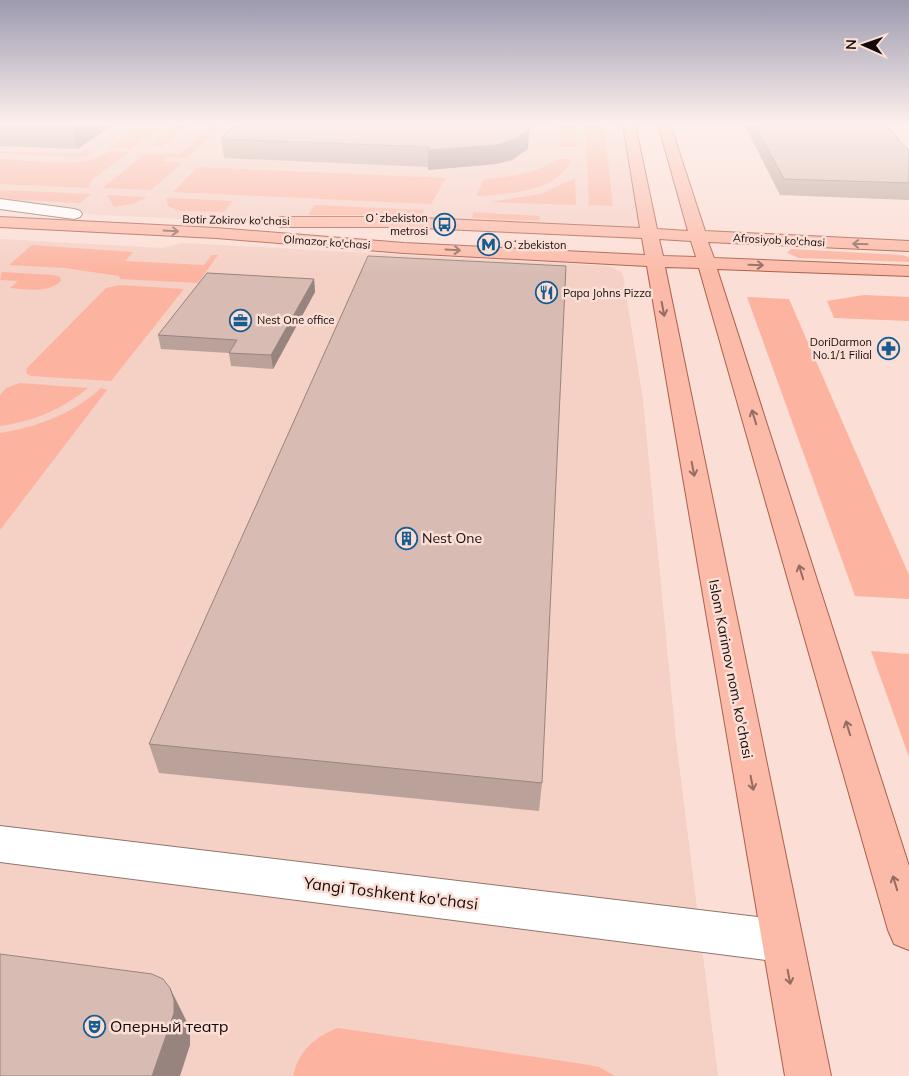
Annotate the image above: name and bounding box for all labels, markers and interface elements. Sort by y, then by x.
north arrow [839,20,889,70]
text: N [842,39,860,50]
place label: Oʻzbekiston metrosi [366,211,428,238]
street label: Botir Zokirov ko'chasi [182,212,290,228]
bus stop icon: Oʻzbekiston metrosi [432,212,456,236]
one-way arrow [163,226,179,235]
street label: Afrosiyob ko'chasi [733,231,825,249]
street label: Olmazor ko'chasi [283,232,371,252]
metro station icon: Oʻzbekiston [476,233,500,257]
place label: Oʻzbekiston [504,238,567,252]
one-way arrow [853,239,869,249]
one-way arrow [444,246,460,255]
one-way arrow [748,261,764,270]
restaurant icon: Papa Johns Pizza [535,281,559,305]
place label: Papa Johns Pizza [563,286,651,300]
one-way arrow [658,300,668,316]
office icon: Nest One office [229,308,253,332]
place label: Nest One office [257,313,335,327]
place label: DoriDarmon No.1/1 Filial [810,335,872,362]
pharmacy icon: DoriDarmon No.1/1 Filial [876,336,900,360]
one-way arrow [748,409,758,425]
one-way arrow [689,460,698,476]
building icon: Nest One [394,526,418,550]
place label: Nest One [422,529,482,547]
one-way arrow [795,565,805,581]
street label: Islom Karimov nom. ko'chasi [705,578,757,760]
one-way arrow [842,720,852,736]
one-way arrow [748,775,758,791]
street label: Yangi Toshkent ko'chasi [302,872,479,914]
one-way arrow [889,876,899,892]
one-way arrow [785,969,794,985]
theatre icon: Оперный театр [82,1014,106,1038]
place label: Оперный театр [110,1016,229,1036]

